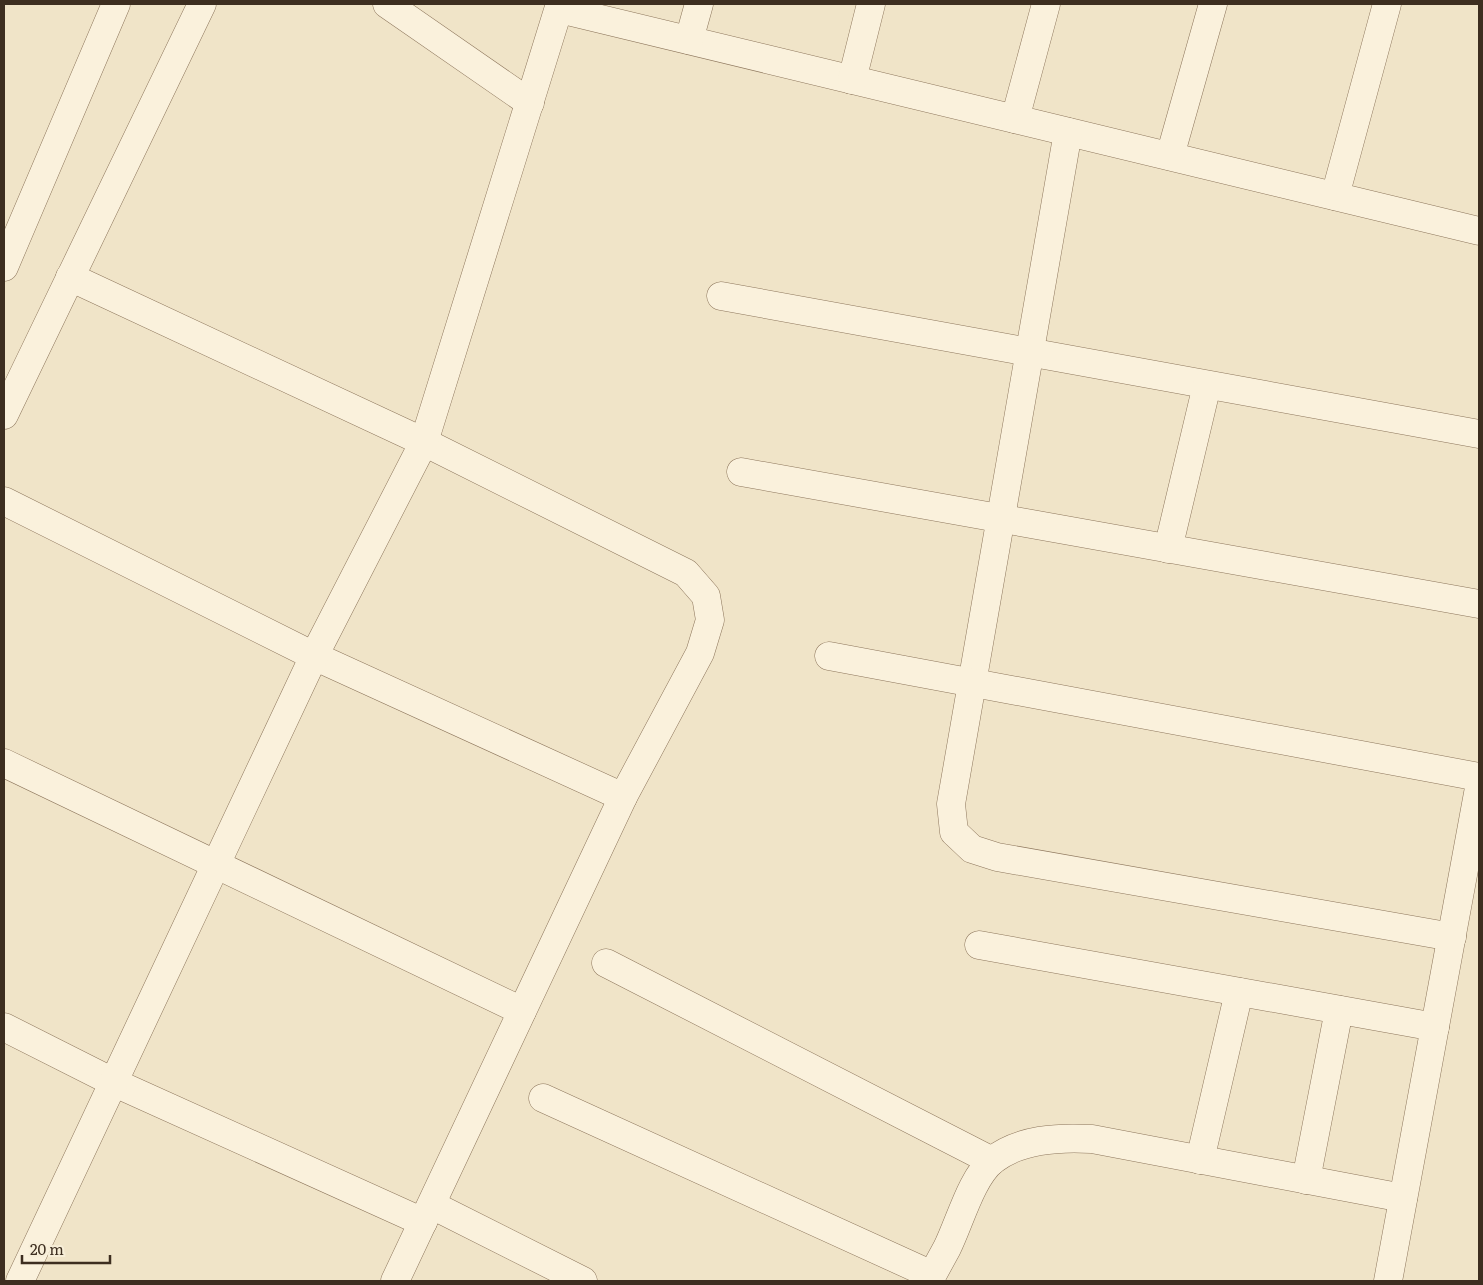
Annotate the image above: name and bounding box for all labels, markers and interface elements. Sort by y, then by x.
scale bar [22,1232,110,1264]
text: 20 m [30,1237,64,1260]

